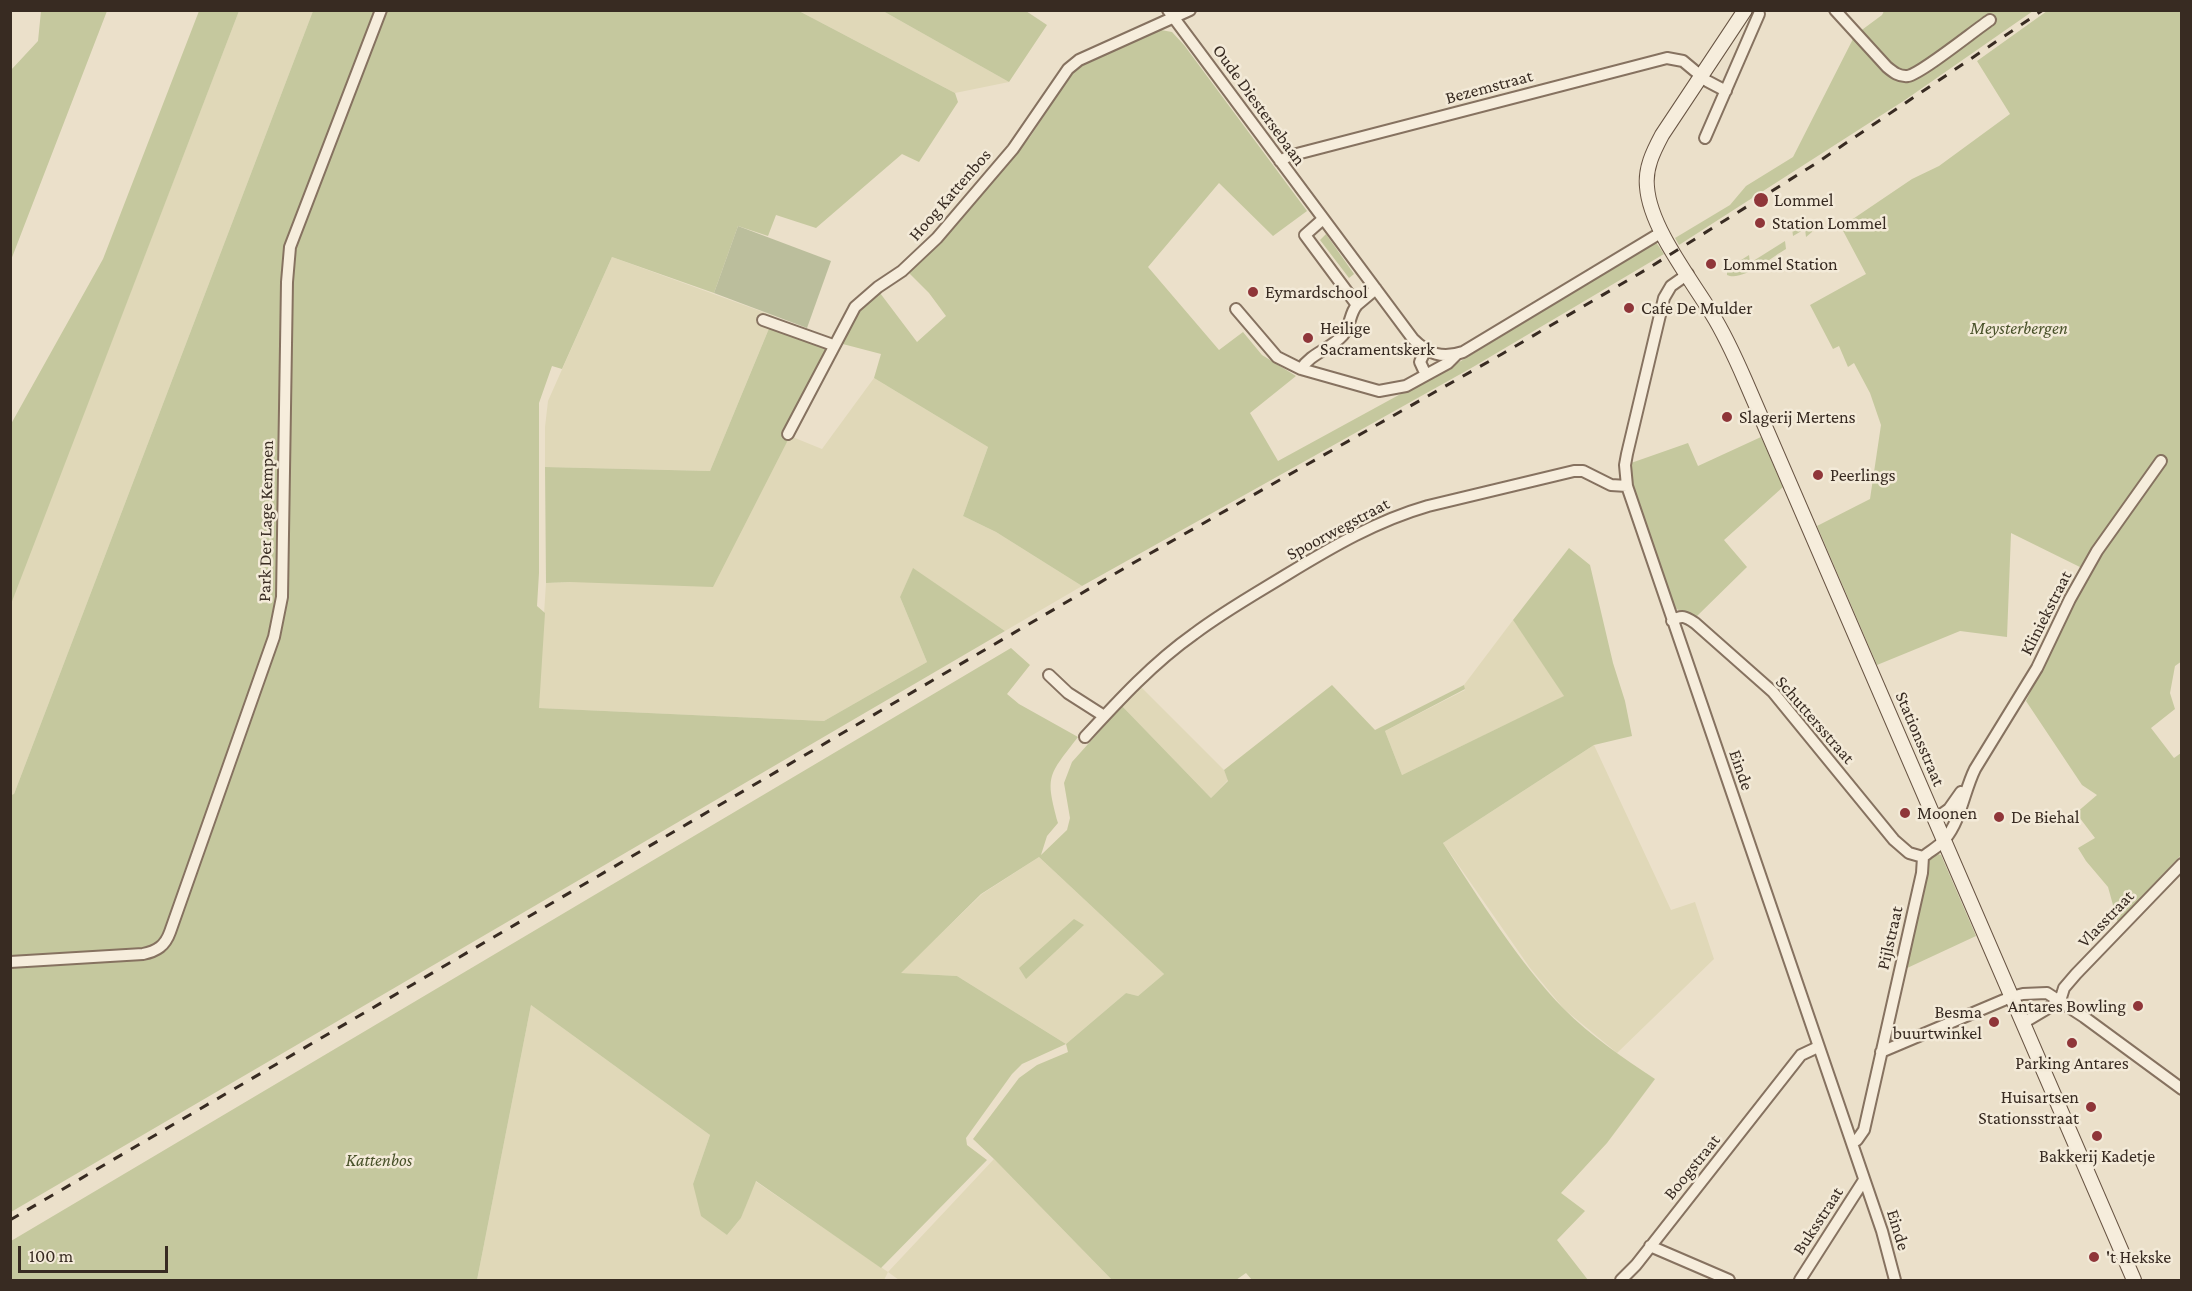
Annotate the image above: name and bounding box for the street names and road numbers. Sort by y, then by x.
street label: Oude Diestersebaan [1208,40,1310,170]
street label: Bezemstraat [1443,65,1535,109]
street label: Hoog Kattenbos [904,145,996,245]
street label: Park Der Lage Kempen [254,440,278,602]
street label: Spoorwegstraat [1283,493,1393,565]
street label: Kliniekstraat [2015,567,2077,659]
street label: Schuttersstraat [1771,671,1859,769]
street label: Stationsstraat [1890,688,1950,790]
street label: Einde [1724,747,1758,793]
street label: Vlasstraat [2073,886,2139,952]
street label: Pijlstraat [1872,904,1908,972]
street label: Boogstraat [1659,1130,1725,1204]
street label: Buksstraat [1788,1183,1848,1259]
street label: Einde [1882,1207,1914,1253]

